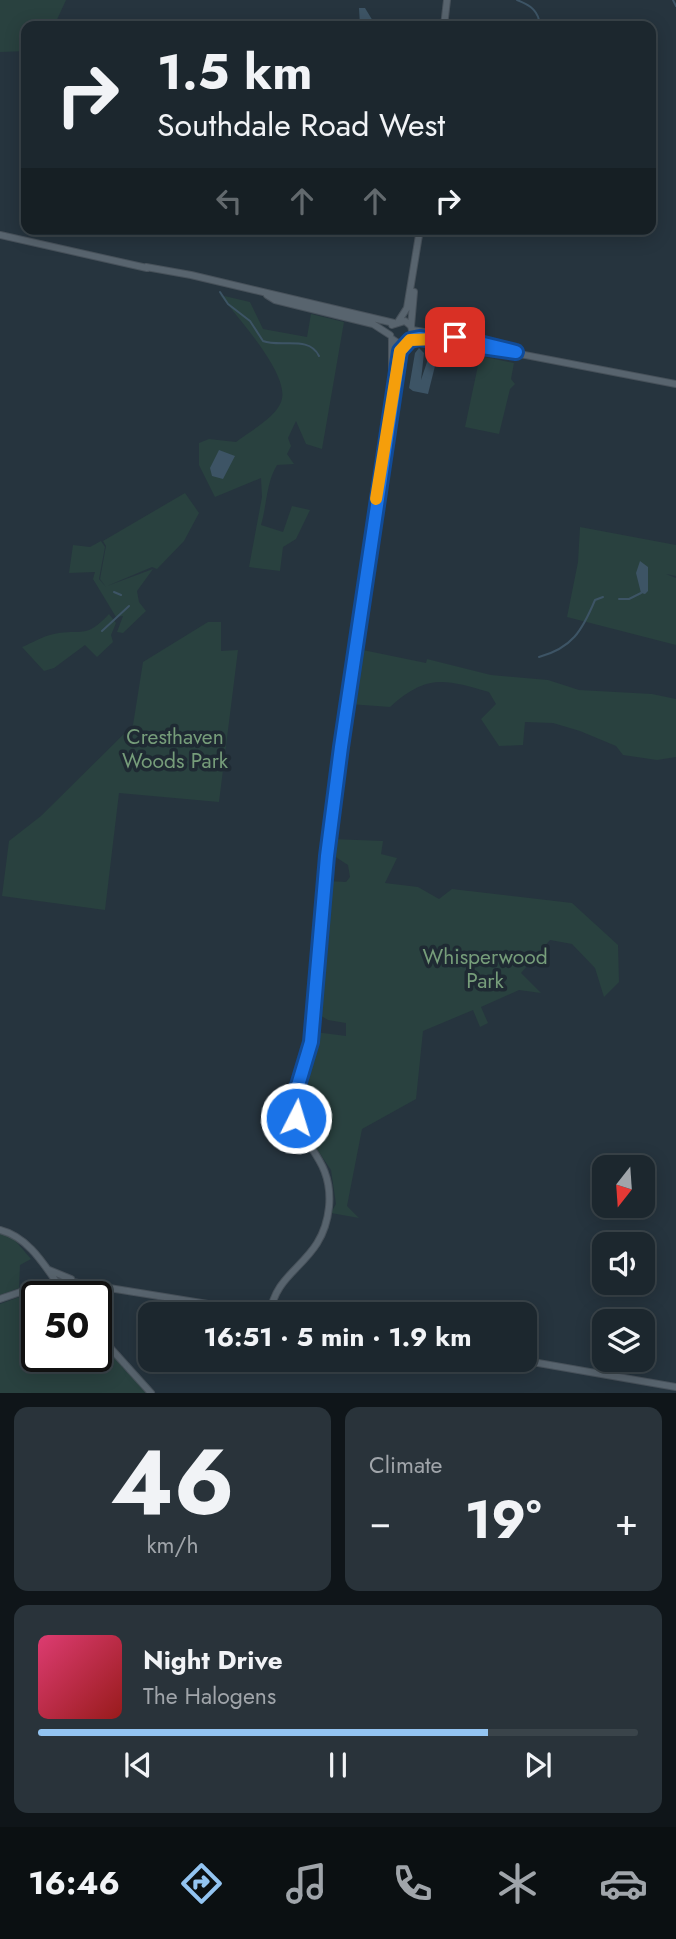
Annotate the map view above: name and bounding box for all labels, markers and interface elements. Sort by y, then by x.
text: 1.5 km [157,37,312,107]
icon: right [42,49,133,140]
text: Southdale Road West [157,102,445,148]
icon: left [210,182,248,220]
icon: ahead [283,182,321,220]
icon: ahead [356,182,394,220]
icon: right [429,182,467,220]
pin [425,307,485,367]
icon: arrive [436,318,474,356]
park label: Cresthaven Woods Park [122,722,229,776]
park label: Whisperwood Park [422,942,548,996]
position arrow [259,1081,333,1155]
north arrow [592,1155,654,1218]
map controls [592,1155,655,1372]
button: sound [592,1232,655,1295]
speed limit sign: 50 [21,1281,112,1372]
button: layers [592,1309,655,1372]
text: 16:51 · 5 min · 1.9 km [203,1318,472,1356]
text: 46 [110,1417,235,1548]
text: Climate [369,1448,442,1482]
text: 19° [465,1482,541,1558]
text: − [369,1494,391,1549]
text: + [615,1494,638,1549]
text: km/h [147,1528,198,1562]
text: Night Drive [143,1641,283,1679]
text: The Halogens [143,1679,276,1713]
icon: previous [119,1746,157,1784]
icon: pause [319,1746,357,1784]
icon: next [519,1746,557,1784]
icon: directions [177,1859,226,1908]
icon: music [282,1859,331,1908]
icon: phone [388,1859,437,1908]
icon: climate [493,1859,542,1908]
icon: car [599,1859,648,1908]
text: 16:46 [28,1860,120,1906]

